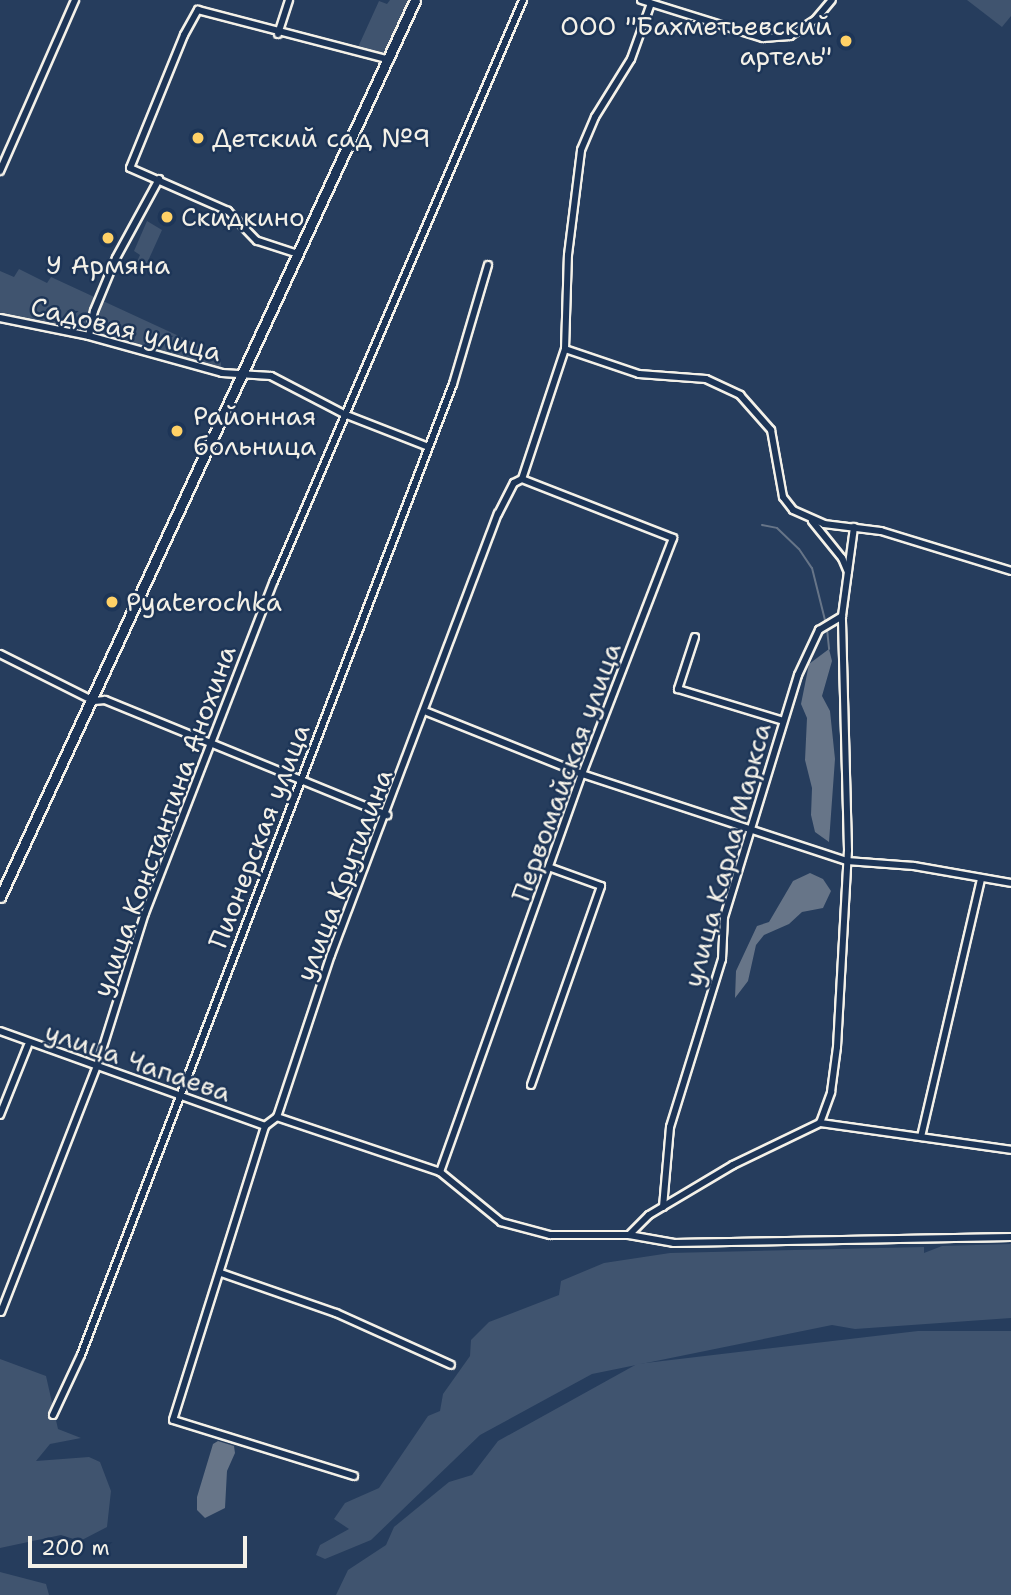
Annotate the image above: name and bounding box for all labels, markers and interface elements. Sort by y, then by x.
place label: ООО "Бахметьевский артель" [560,10,832,72]
marker: ООО "Бахметьевский артель" [838,33,854,49]
place label: Детский сад №9 [212,122,431,154]
marker: Детский сад №9 [190,130,206,146]
place label: Скидкино [181,201,305,233]
marker: Скидкино [159,209,175,225]
marker: У Армяна [100,230,116,246]
place label: У Армяна [46,249,170,281]
street label: Садовая улица [27,290,225,368]
place label: Районная больница [193,400,316,462]
marker: Районная больница [167,421,187,441]
place label: Pyaterochka [126,586,282,618]
marker: Pyaterochka [104,594,120,610]
street label: Первомайская улица [505,638,627,906]
street label: улица Константина Анохина [86,641,242,1001]
street label: Пионерская улица [202,719,316,953]
street label: улица Карла Маркса [677,720,777,990]
street label: улица Крутилина [289,765,399,985]
street label: улица Чапаева [41,1016,235,1108]
scale bar [32,1522,250,1566]
text: 200 m [41,1534,110,1562]

